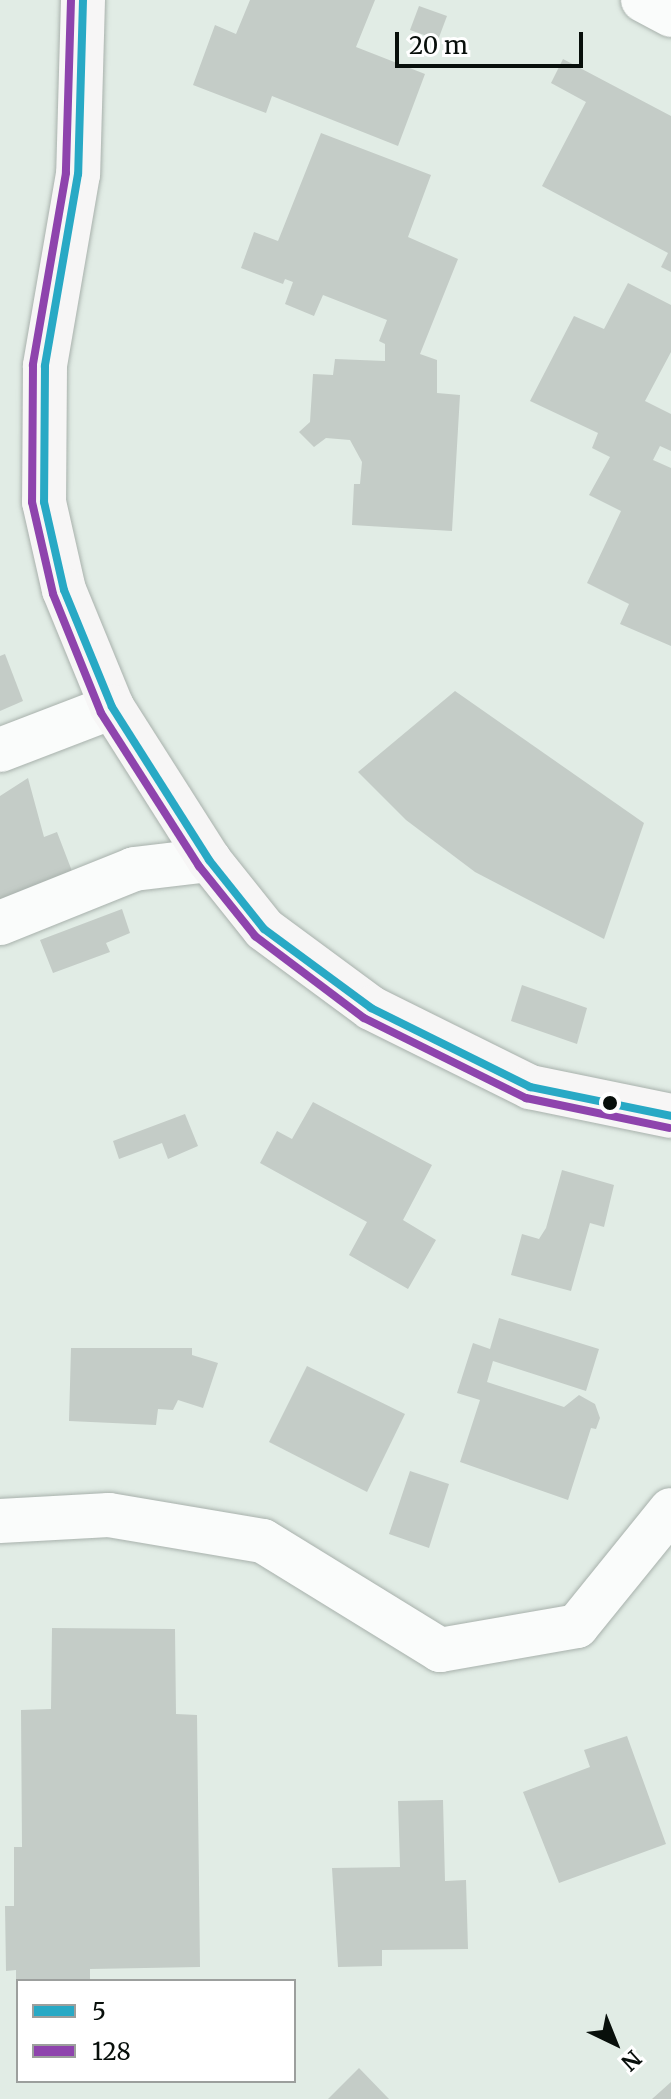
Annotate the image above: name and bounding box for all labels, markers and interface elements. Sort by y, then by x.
scale bar [399,16,587,66]
text: 20 m [409,30,468,61]
unlabelled marker [602,1095,618,1111]
legend [16,1979,296,2083]
text: 5 [92,1996,106,2027]
north arrow [575,2003,655,2083]
text: 128 [92,2036,131,2067]
text: N [615,2044,647,2077]

